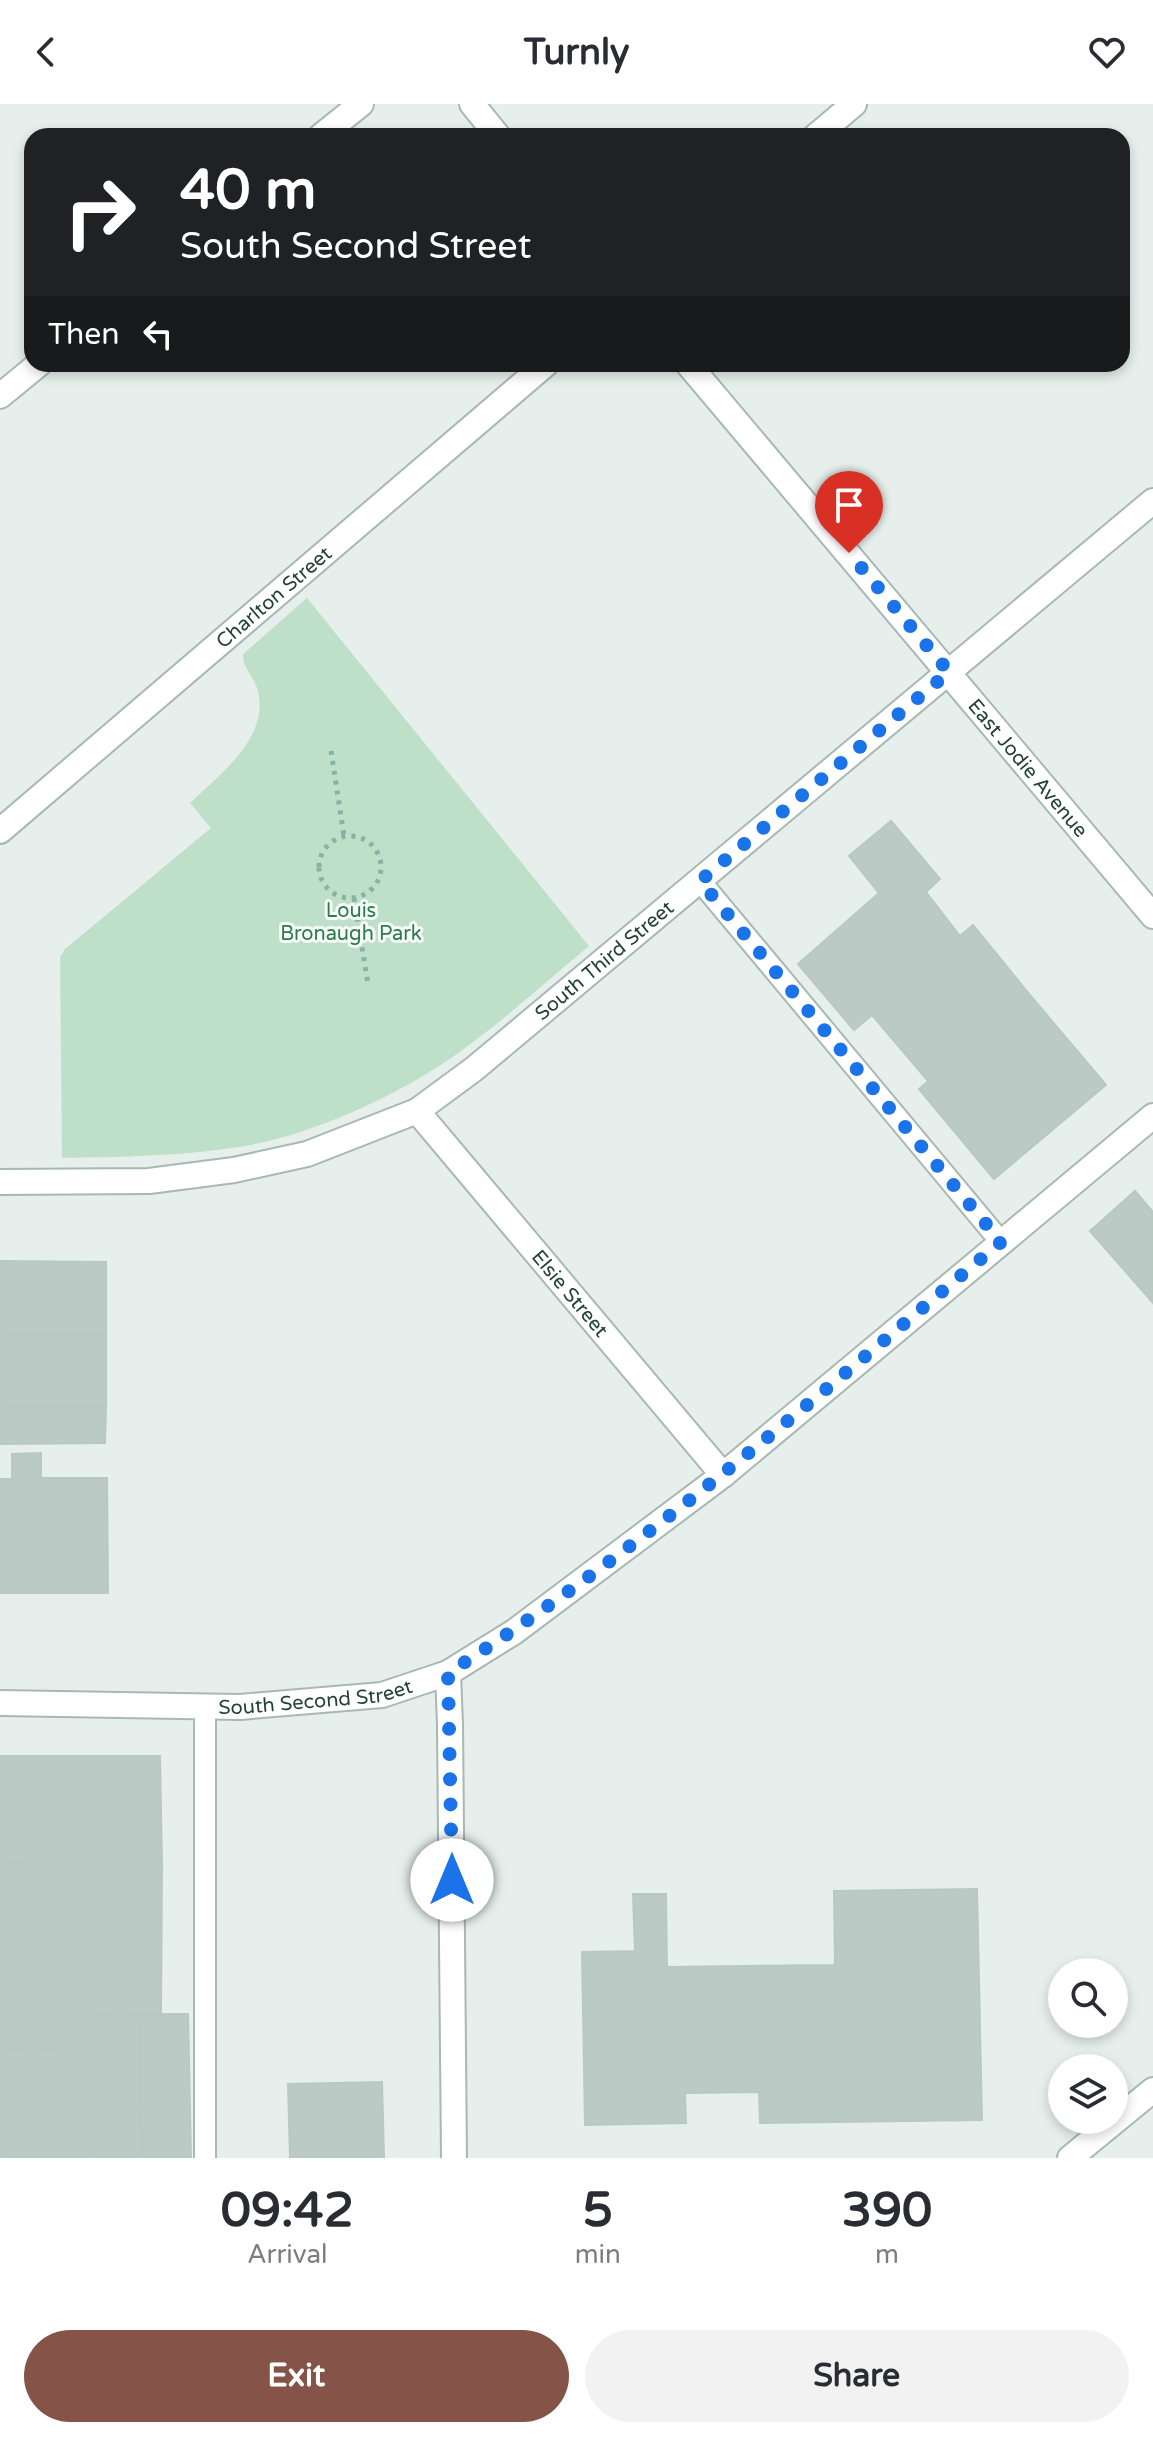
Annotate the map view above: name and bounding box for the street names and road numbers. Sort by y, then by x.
street label: Charlton Street [212,542,337,654]
street label: East Jodie Avenue [962,694,1092,843]
street label: South Third Street [531,896,679,1026]
street label: Elsie Street [526,1246,613,1342]
street label: South Second Street [218,1675,416,1720]

